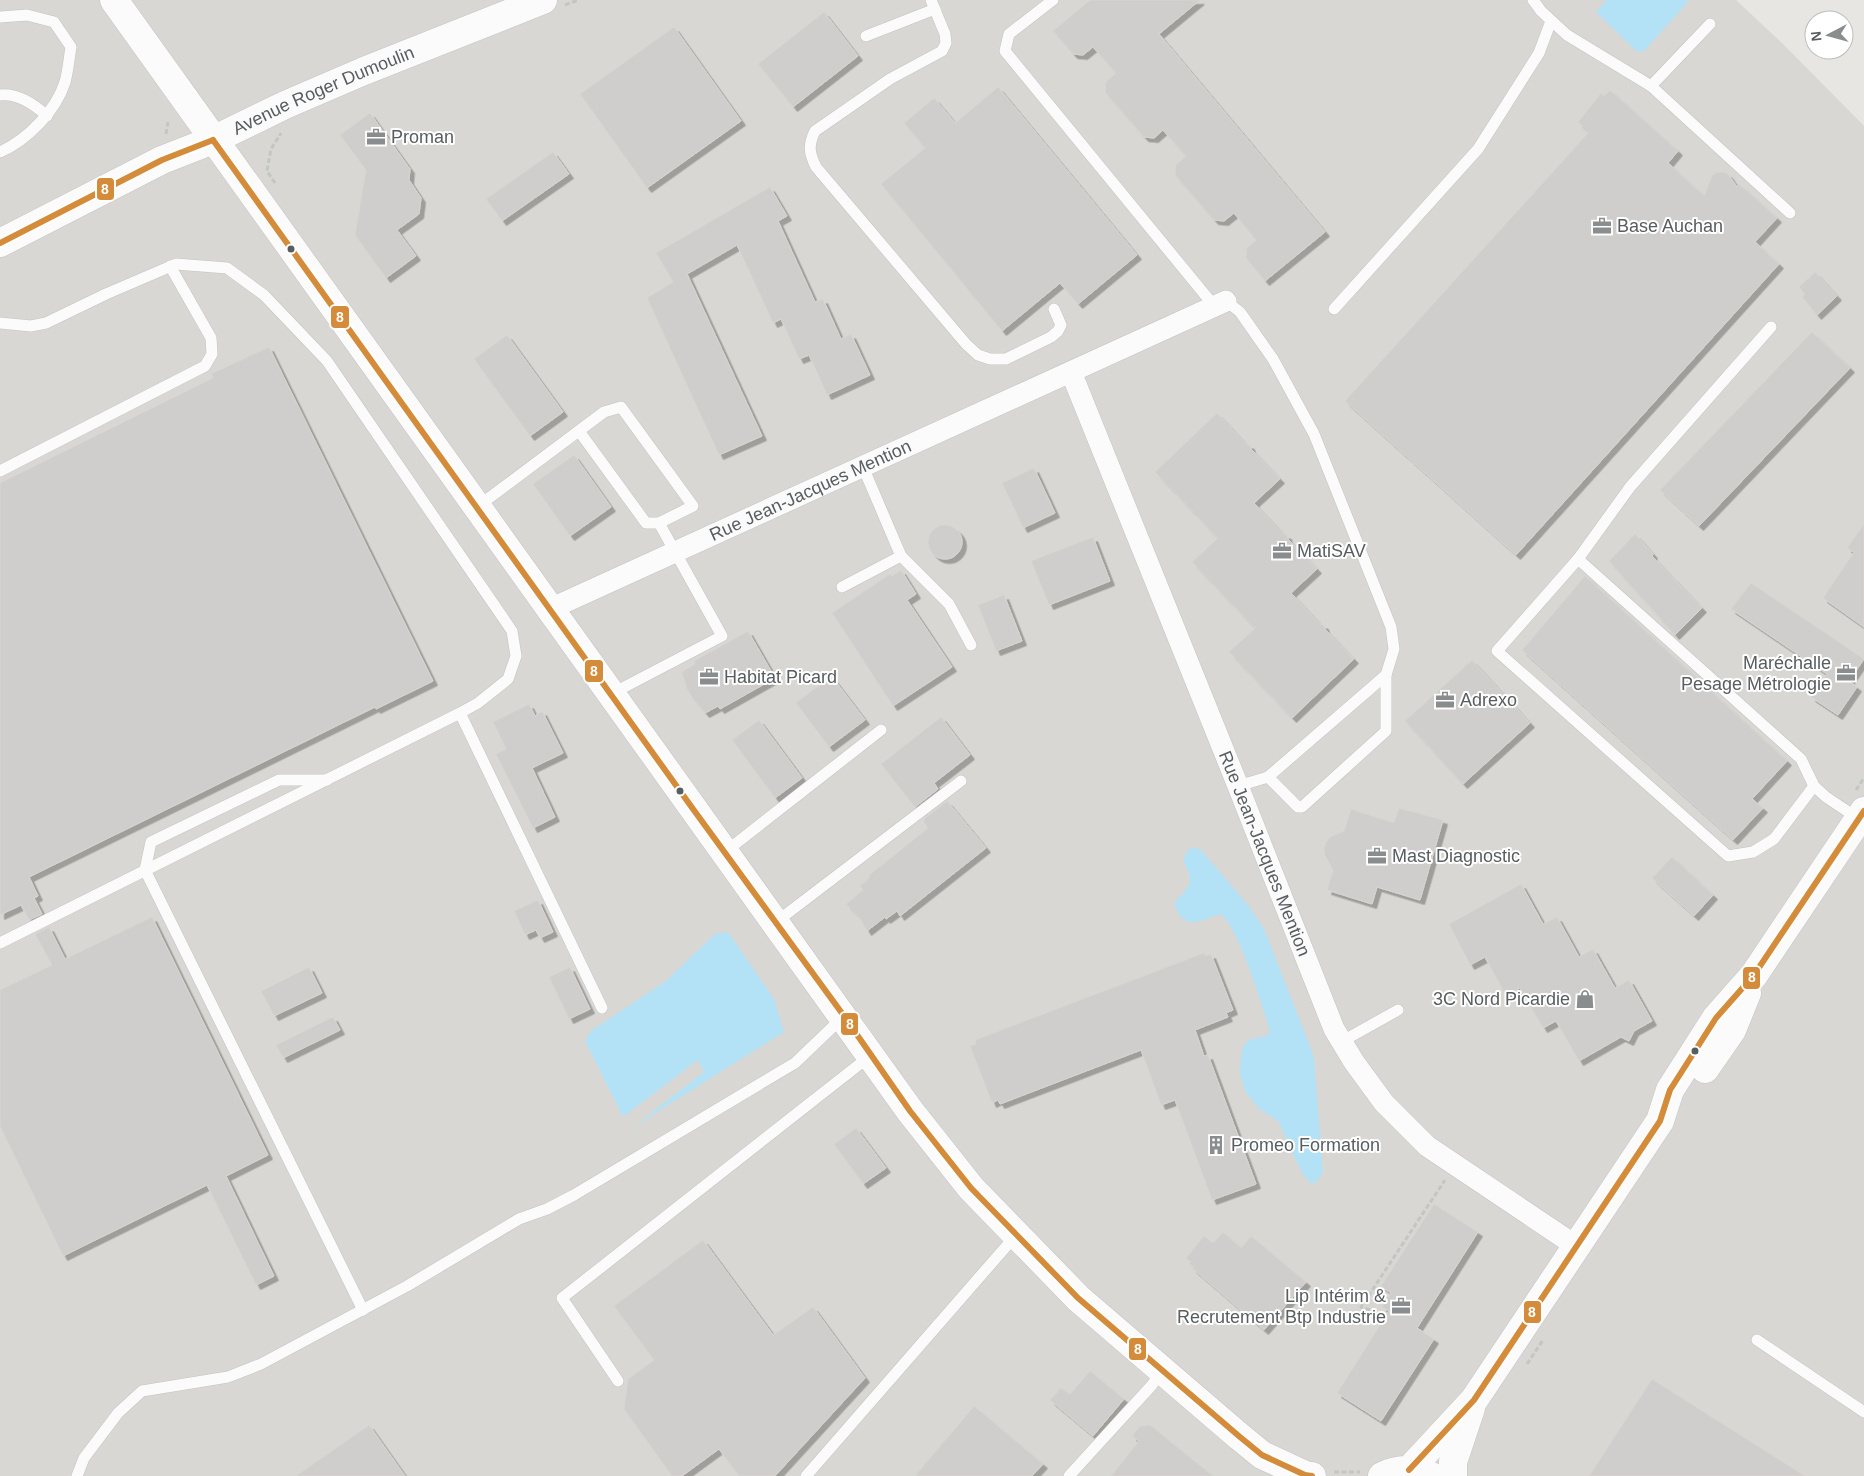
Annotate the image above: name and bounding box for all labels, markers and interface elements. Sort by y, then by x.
north arrow [1804,10,1854,60]
text: N [1808,30,1825,42]
street label: Avenue Roger Dumoulin [230,42,417,139]
office icon: Proman [365,126,387,148]
place label: Proman [391,127,454,147]
line badge: 8 [96,177,115,201]
text: 8 [101,181,109,197]
office icon: Base Auchan [1591,215,1613,237]
place label: Base Auchan [1617,216,1723,236]
unlabelled marker [286,244,296,254]
line badge: 8 [330,305,350,329]
text: 8 [336,309,344,325]
street label: Rue Jean-Jacques Mention [706,436,914,545]
office icon: MatiSAV [1271,540,1293,562]
place label: MatiSAV [1297,541,1366,561]
place label: Maréchalle Pesage Métrologie [1681,653,1831,694]
line badge: 8 [584,659,604,683]
office icon: Maréchalle Pesage Métrologie [1835,662,1857,684]
text: 8 [590,663,598,679]
office icon: Habitat Picard [698,666,720,688]
place label: Habitat Picard [724,667,837,687]
office icon: Adrexo [1434,689,1456,711]
place label: Adrexo [1460,690,1517,710]
street label: Rue Jean-Jacques Mention [1215,748,1314,959]
unlabelled marker [675,786,685,796]
office icon: Mast Diagnostic [1366,845,1388,867]
place label: Mast Diagnostic [1392,846,1520,866]
line badge: 8 [1742,966,1761,990]
text: 8 [1748,969,1756,985]
shop icon: 3C Nord Picardie [1574,988,1596,1010]
place label: 3C Nord Picardie [1433,989,1570,1009]
line badge: 8 [840,1012,859,1036]
text: 8 [846,1016,854,1032]
unlabelled marker [1690,1046,1700,1056]
building icon: Promeo Formation [1205,1134,1227,1156]
place label: Promeo Formation [1231,1135,1380,1155]
place label: Lip Intérim & Recrutement Btp Industrie [1177,1286,1386,1327]
office icon: Lip Intérim & Recrutement Btp Industrie [1390,1295,1412,1317]
line badge: 8 [1523,1300,1542,1324]
text: 8 [1528,1304,1536,1320]
line badge: 8 [1128,1337,1147,1361]
text: 8 [1134,1341,1142,1357]

